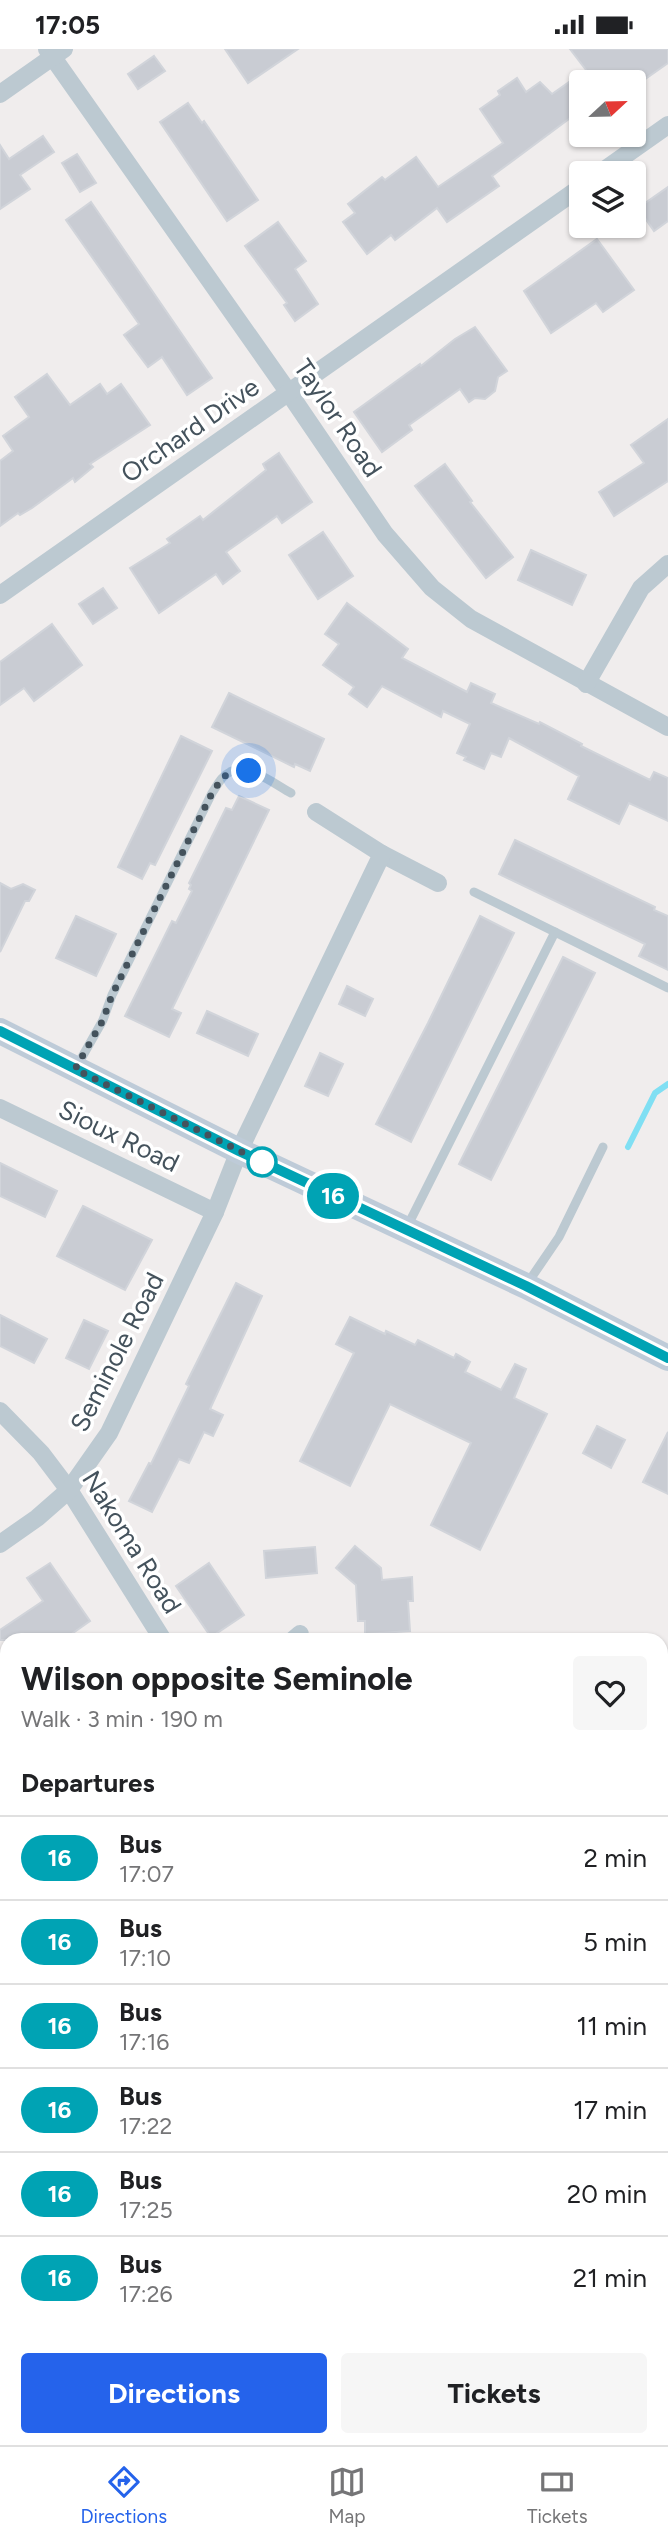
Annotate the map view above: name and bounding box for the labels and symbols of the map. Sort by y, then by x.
north arrow [569,70,646,147]
street label: Taylor Road [287,353,389,483]
street label: Orchard Drive [115,371,265,489]
your location [231,753,266,788]
street label: Sioux Road [53,1093,185,1179]
unlabelled marker [247,1147,277,1177]
line badge: 16 [302,1173,364,1219]
street label: Seminole Road [63,1267,171,1437]
street label: Nakoma Road [75,1465,189,1619]

